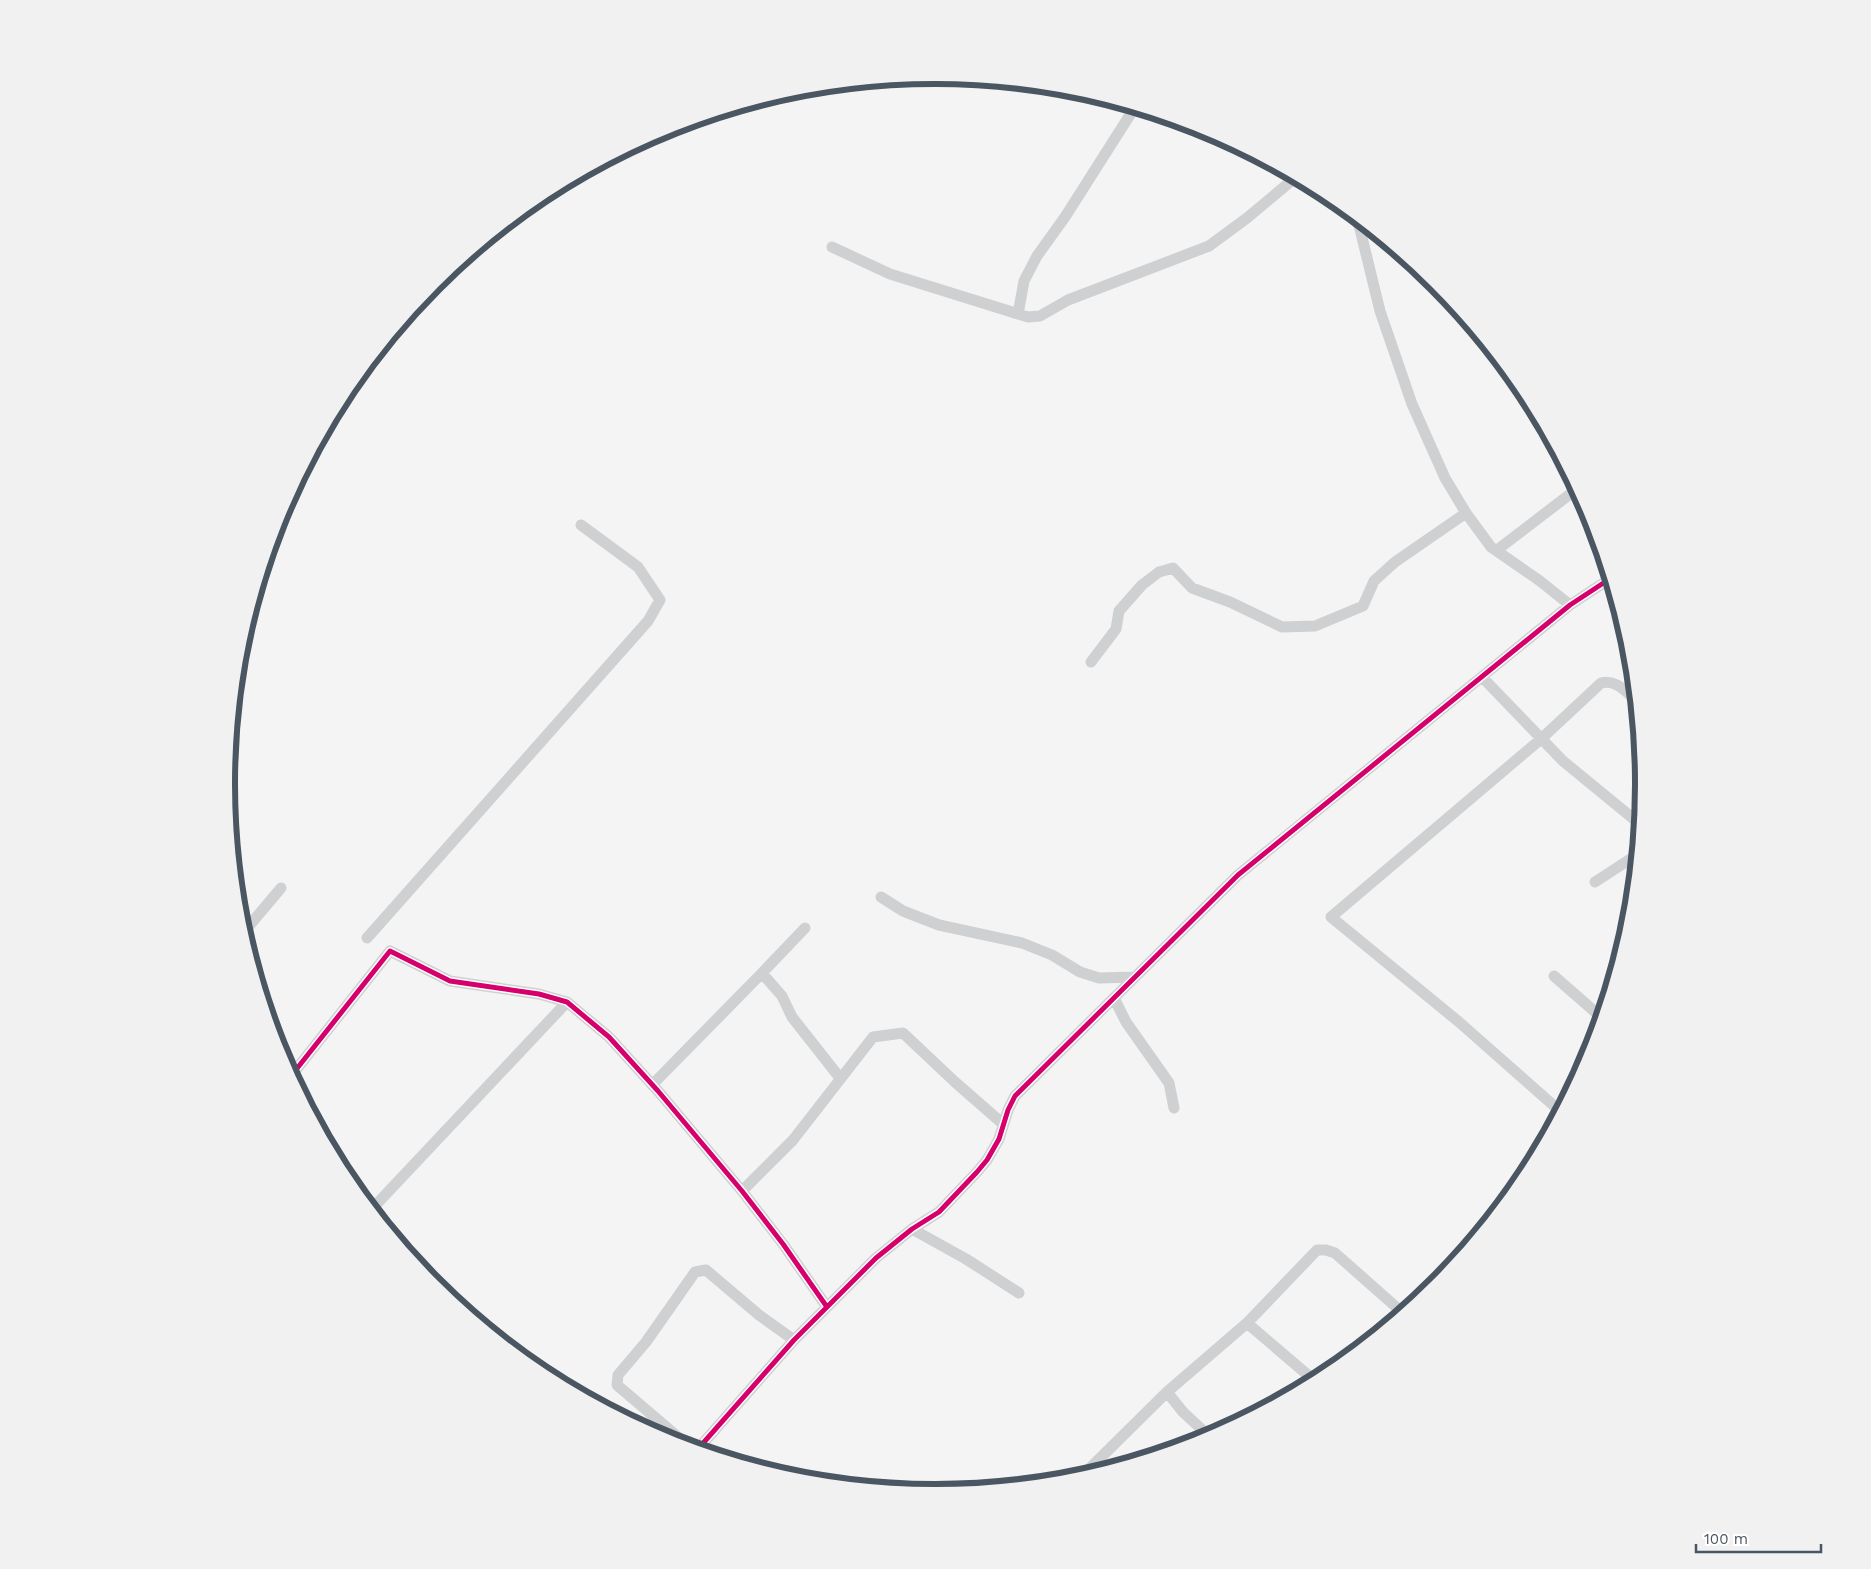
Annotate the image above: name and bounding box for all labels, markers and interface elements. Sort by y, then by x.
scale bar [1696,1522,1821,1554]
text: 100 m [1704,1530,1748,1548]

